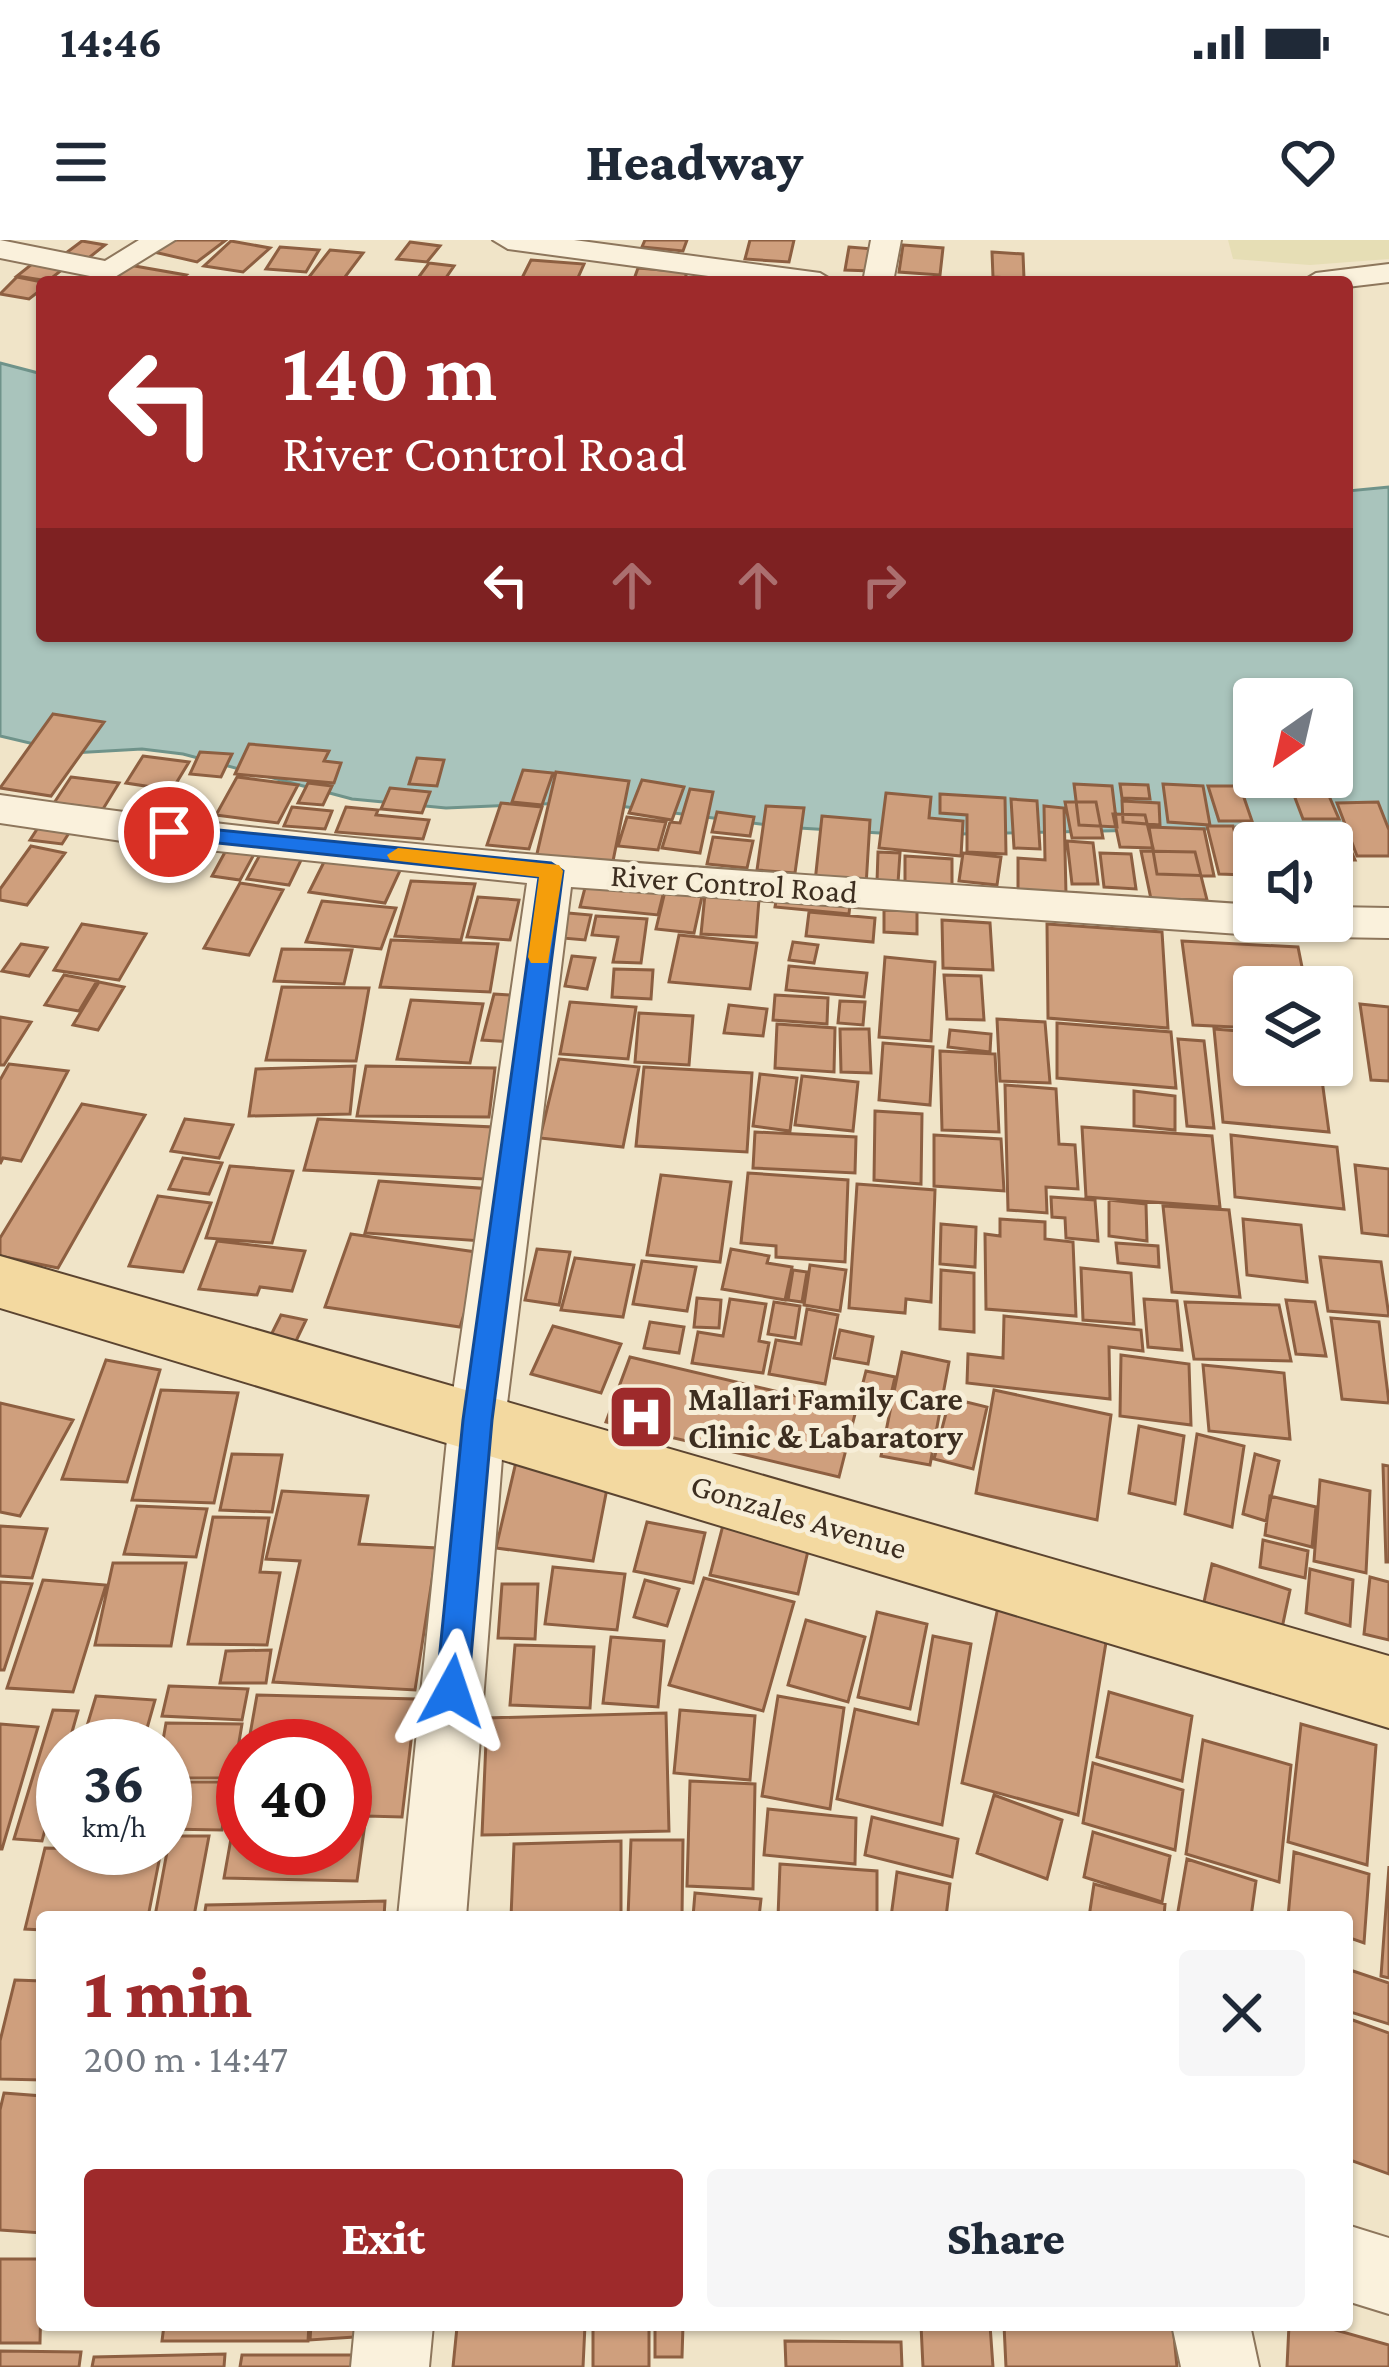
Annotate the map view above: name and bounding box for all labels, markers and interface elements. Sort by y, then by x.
text: 14:46 [60,17,162,67]
icon: menu [48,129,114,195]
icon: heart [1275,129,1341,195]
text: Headway [586,132,803,192]
icon: left [84,324,240,480]
text: 140 m [282,325,497,418]
text: River Control Road [282,423,687,483]
icon: left [473,552,539,618]
icon: ahead [599,552,665,618]
icon: ahead [725,552,791,618]
icon: right [851,552,917,618]
north arrow [1233,678,1353,798]
map controls [1233,678,1353,1086]
pin [118,781,220,883]
icon: arrive [136,799,202,865]
button: sound [1233,822,1353,942]
street label: River Control Road [609,856,859,910]
button: layers [1233,966,1353,1086]
place label: Mallari Family Care Clinic & Labaratory [688,1380,964,1455]
hospital icon: Mallari Family Care Clinic & Labaratory [606,1382,676,1452]
street label: Gonzales Avenue [687,1466,911,1566]
position arrow [389,1628,515,1754]
speed limit sign: 40 [216,1719,372,1875]
text: 36 [83,1748,145,1815]
text: km/h [82,1810,146,1843]
button: close [1179,1950,1305,2076]
text: 1 min [84,1952,252,2032]
text: 200 m · 14:47 [84,2037,288,2080]
button: Exit [84,2169,683,2307]
button: Share [707,2169,1305,2307]

